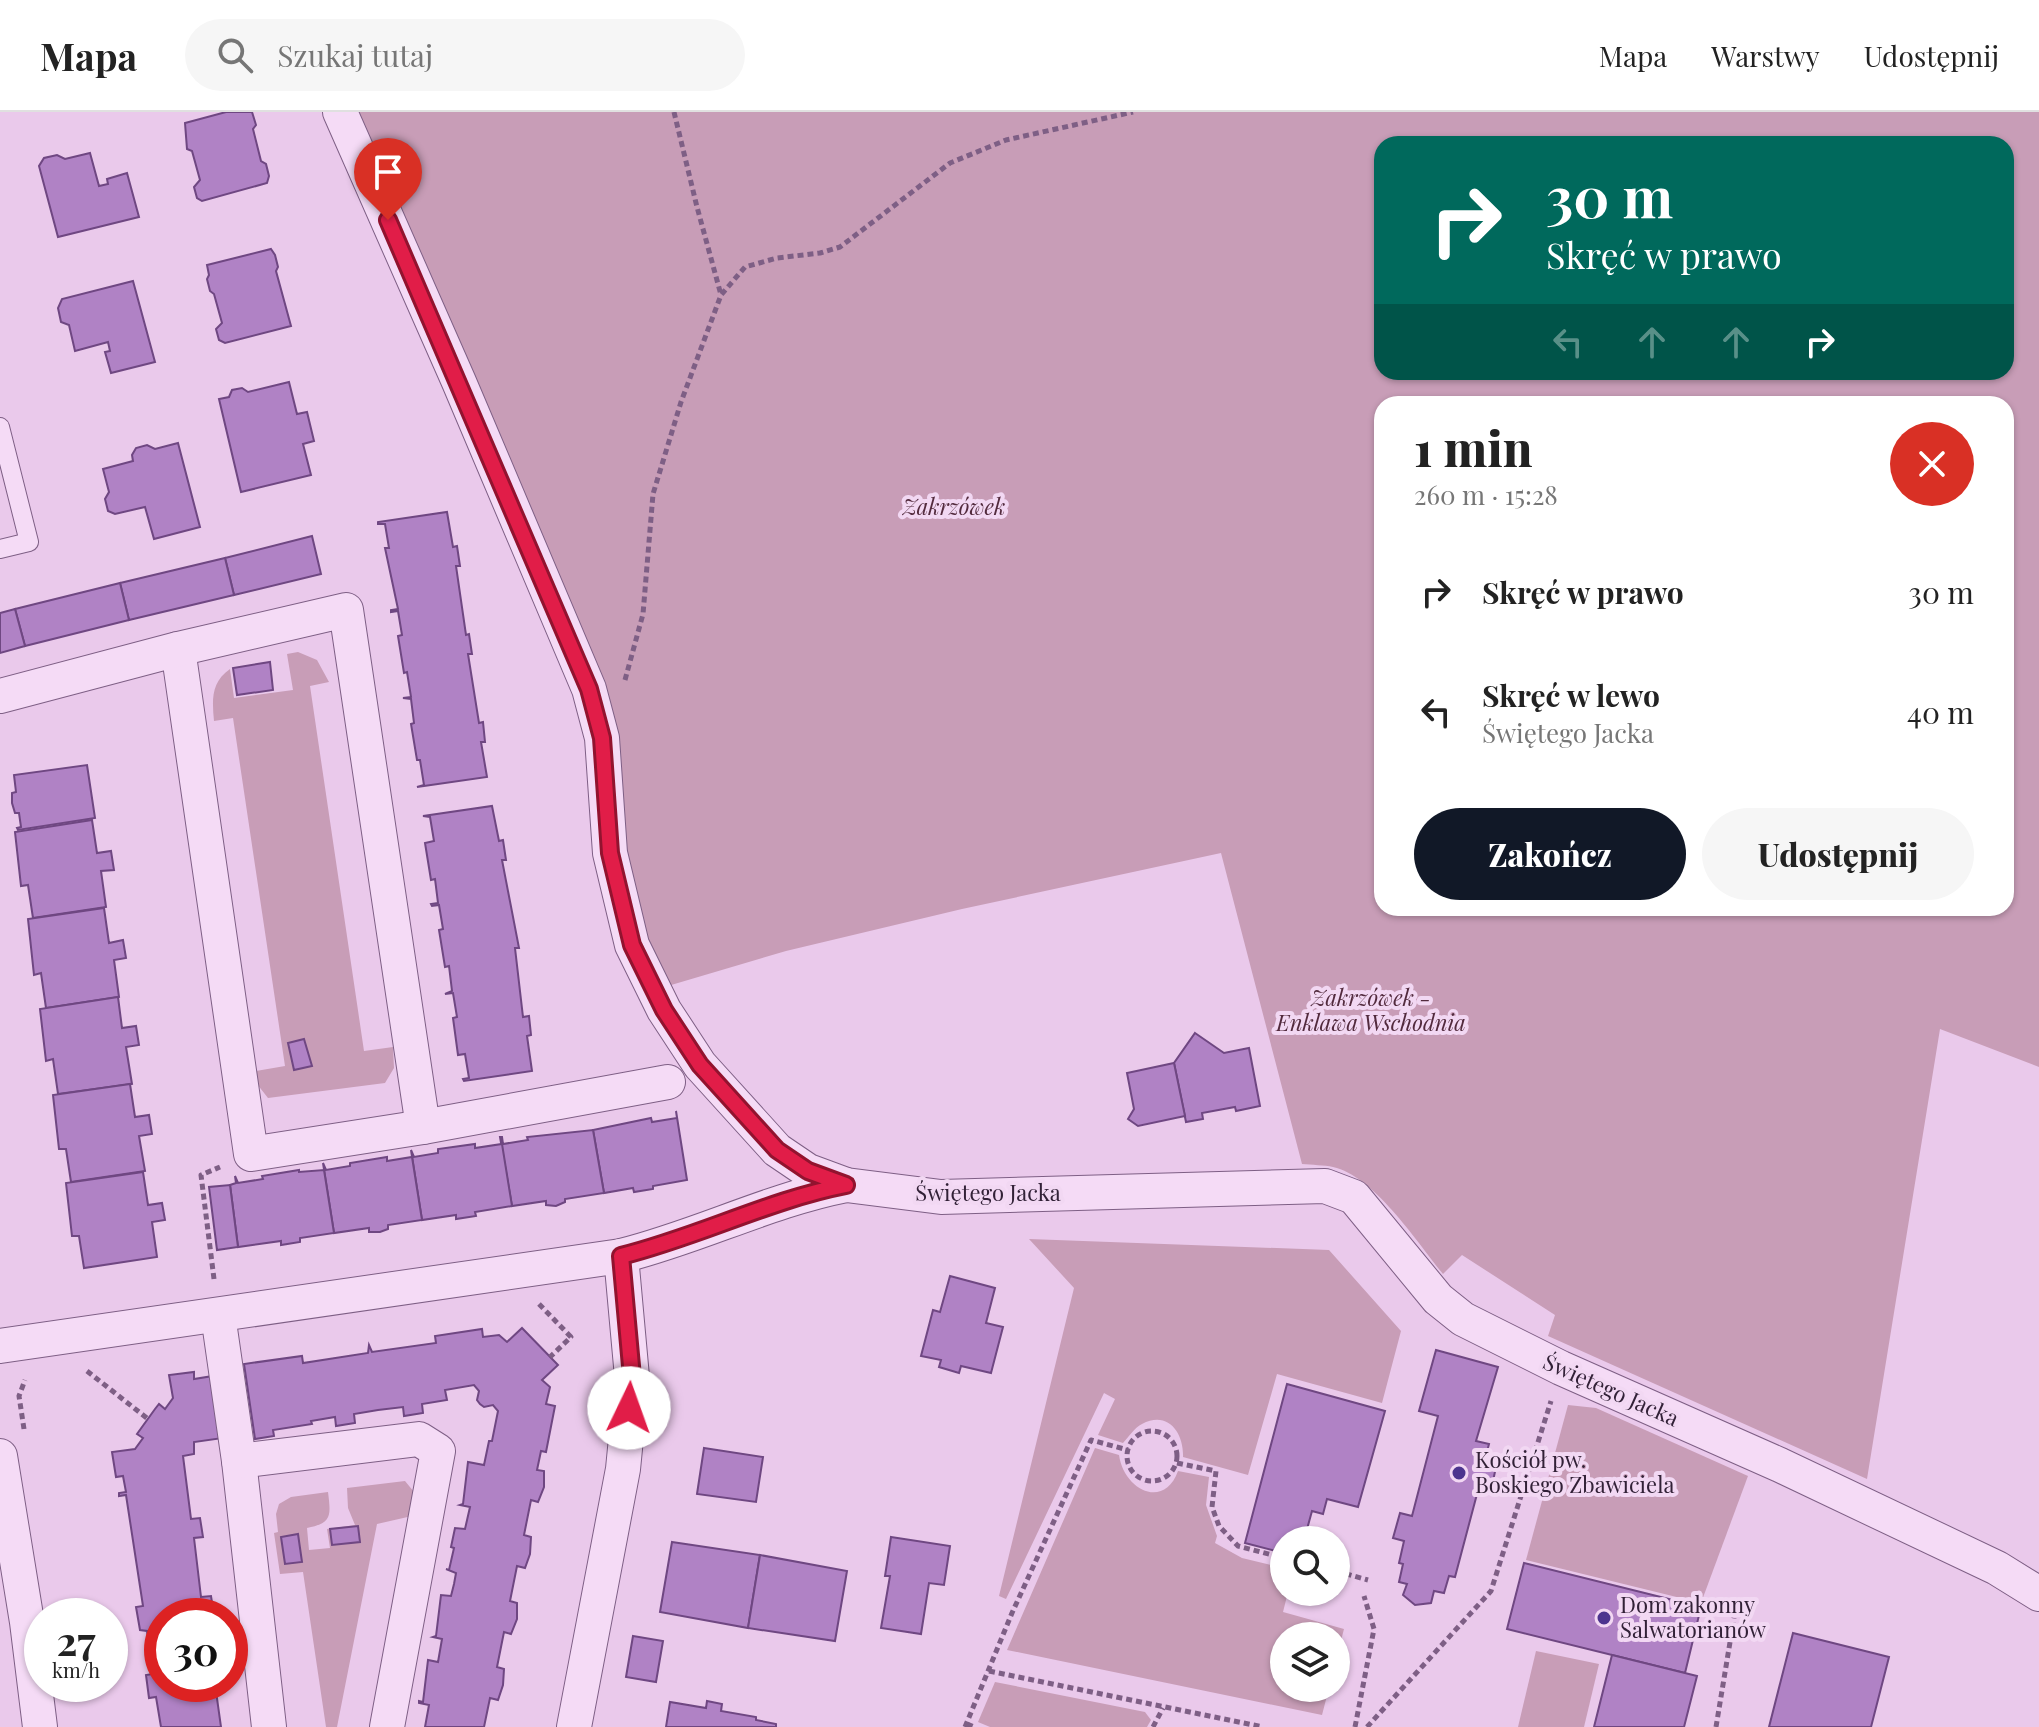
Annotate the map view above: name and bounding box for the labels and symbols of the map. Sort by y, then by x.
pin [354,138,422,220]
park label: Zakrzówek [902,491,1005,521]
park label: Zakrzówek - Enklawa Wschodnia [1275,982,1466,1037]
street label: Świętego Jacka [915,1177,1061,1207]
street label: Świętego Jacka [1539,1346,1684,1432]
position arrow [587,1366,671,1450]
place label: Kościół pw. Boskiego Zbawiciela [1475,1444,1674,1499]
marker: Kościół pw. Boskiego Zbawiciela [1450,1464,1468,1482]
place label: Dom zakonny Salwatorianów [1620,1589,1766,1644]
speed limit sign: 30 [144,1598,248,1702]
marker: Dom zakonny Salwatorianów [1595,1609,1613,1627]

